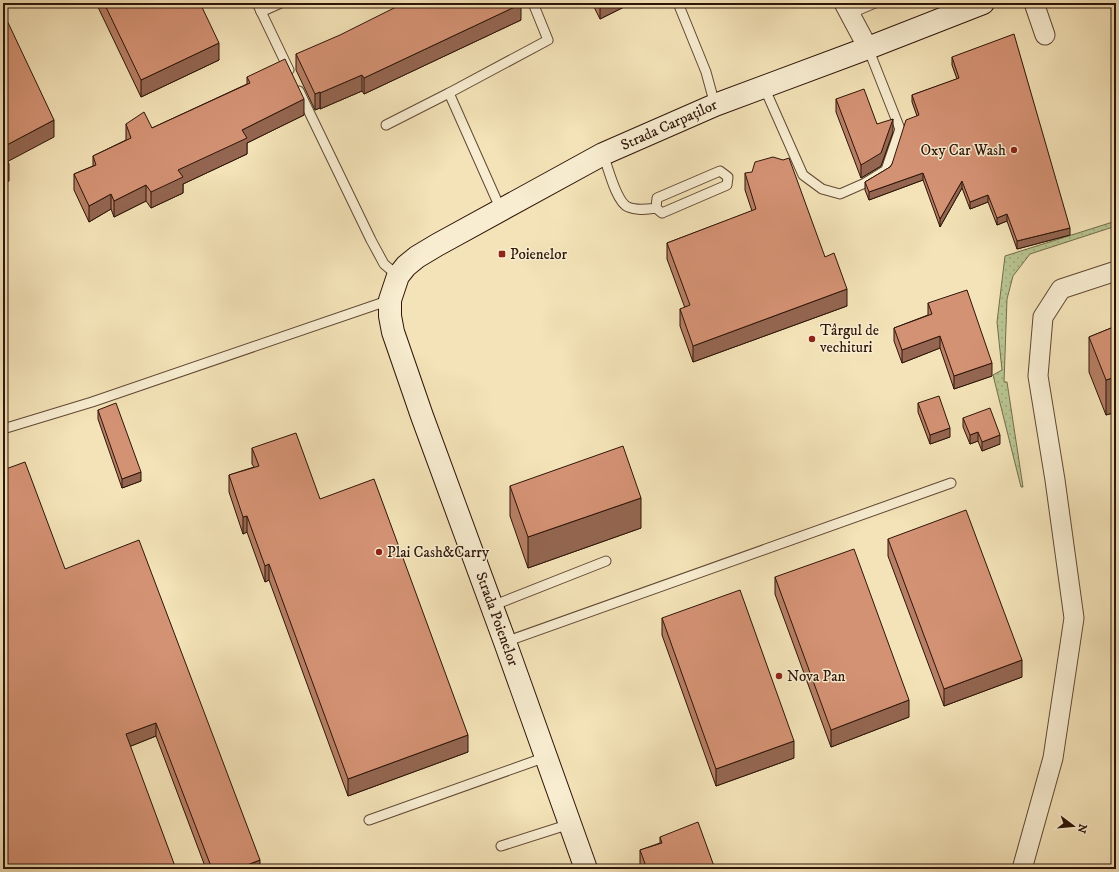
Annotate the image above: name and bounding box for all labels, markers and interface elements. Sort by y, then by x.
street label: Strada Carpaților [618,95,721,155]
place label: Oxy Car Wash [920,141,1006,160]
marker: Oxy Car Wash [1009,145,1019,155]
place label: Poienelor [510,245,567,264]
marker: Poienelor [497,249,507,259]
place label: Târgul de vechituri [819,321,879,357]
marker: Târgul de vechituri [807,334,817,344]
place label: Plai Cash&Carry [387,543,490,562]
marker: Plai Cash&Carry [374,547,384,557]
street label: Strada Poienelor [471,569,523,669]
place label: Nova Pan [787,667,846,686]
marker: Nova Pan [774,671,784,681]
north arrow [1053,806,1093,846]
text: N [1074,822,1090,835]

